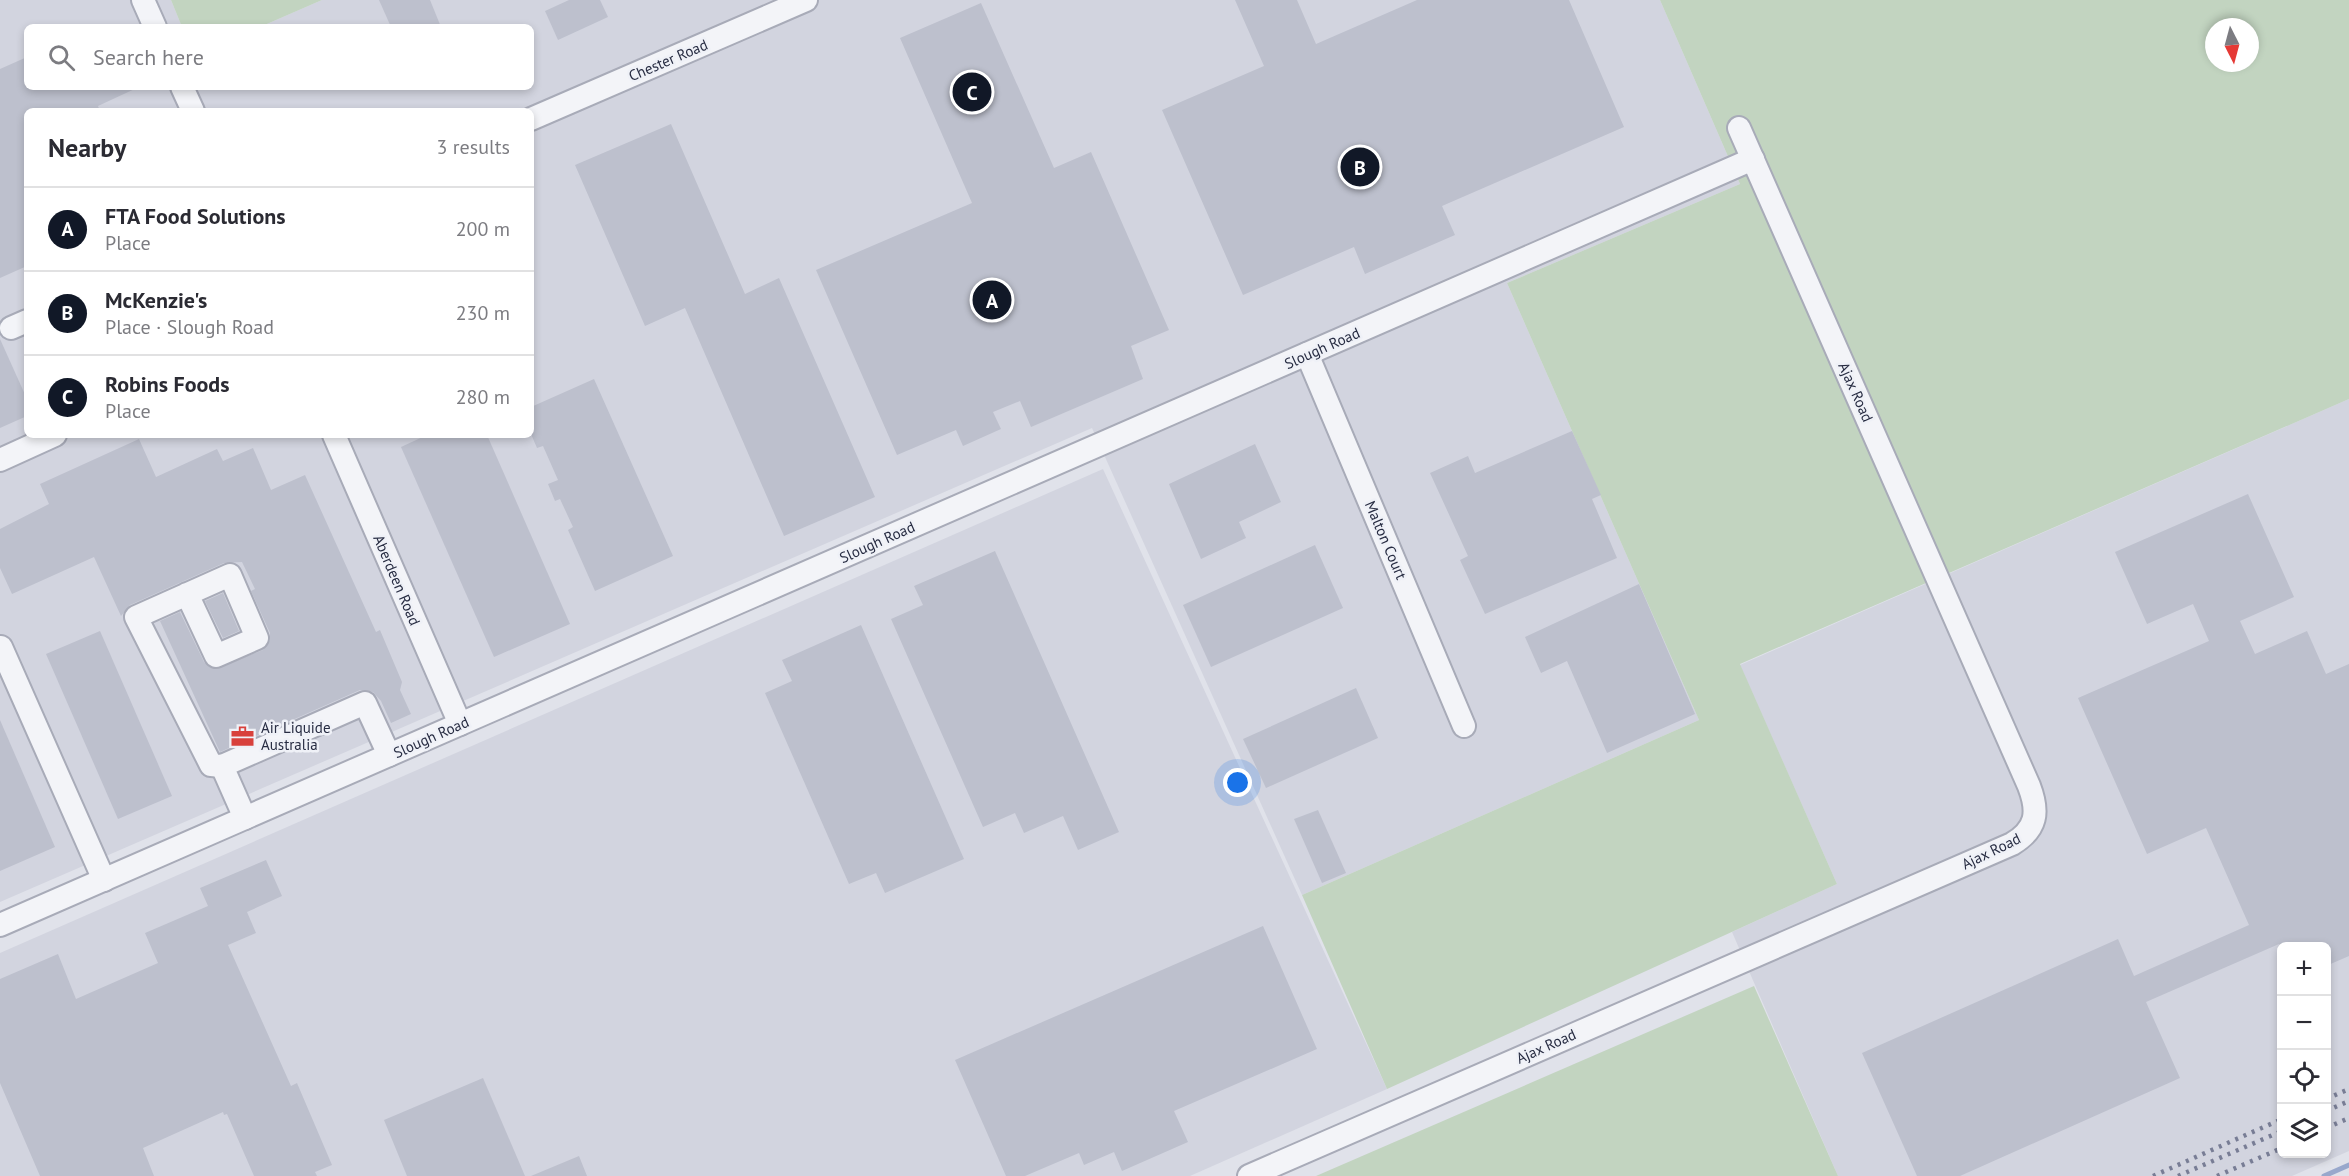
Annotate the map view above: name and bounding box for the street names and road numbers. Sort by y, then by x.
street label: Chester Road [626,35,710,85]
street label: Slough Road [1281,323,1363,373]
street label: Ajax Road [1834,359,1878,425]
street label: Malton Court [1361,498,1411,582]
street label: Slough Road [836,517,918,567]
street label: Aberdeen Road [369,532,425,628]
street label: Slough Road [390,712,472,762]
street label: Ajax Road [1958,829,2024,873]
street label: Ajax Road [1513,1024,1579,1068]

